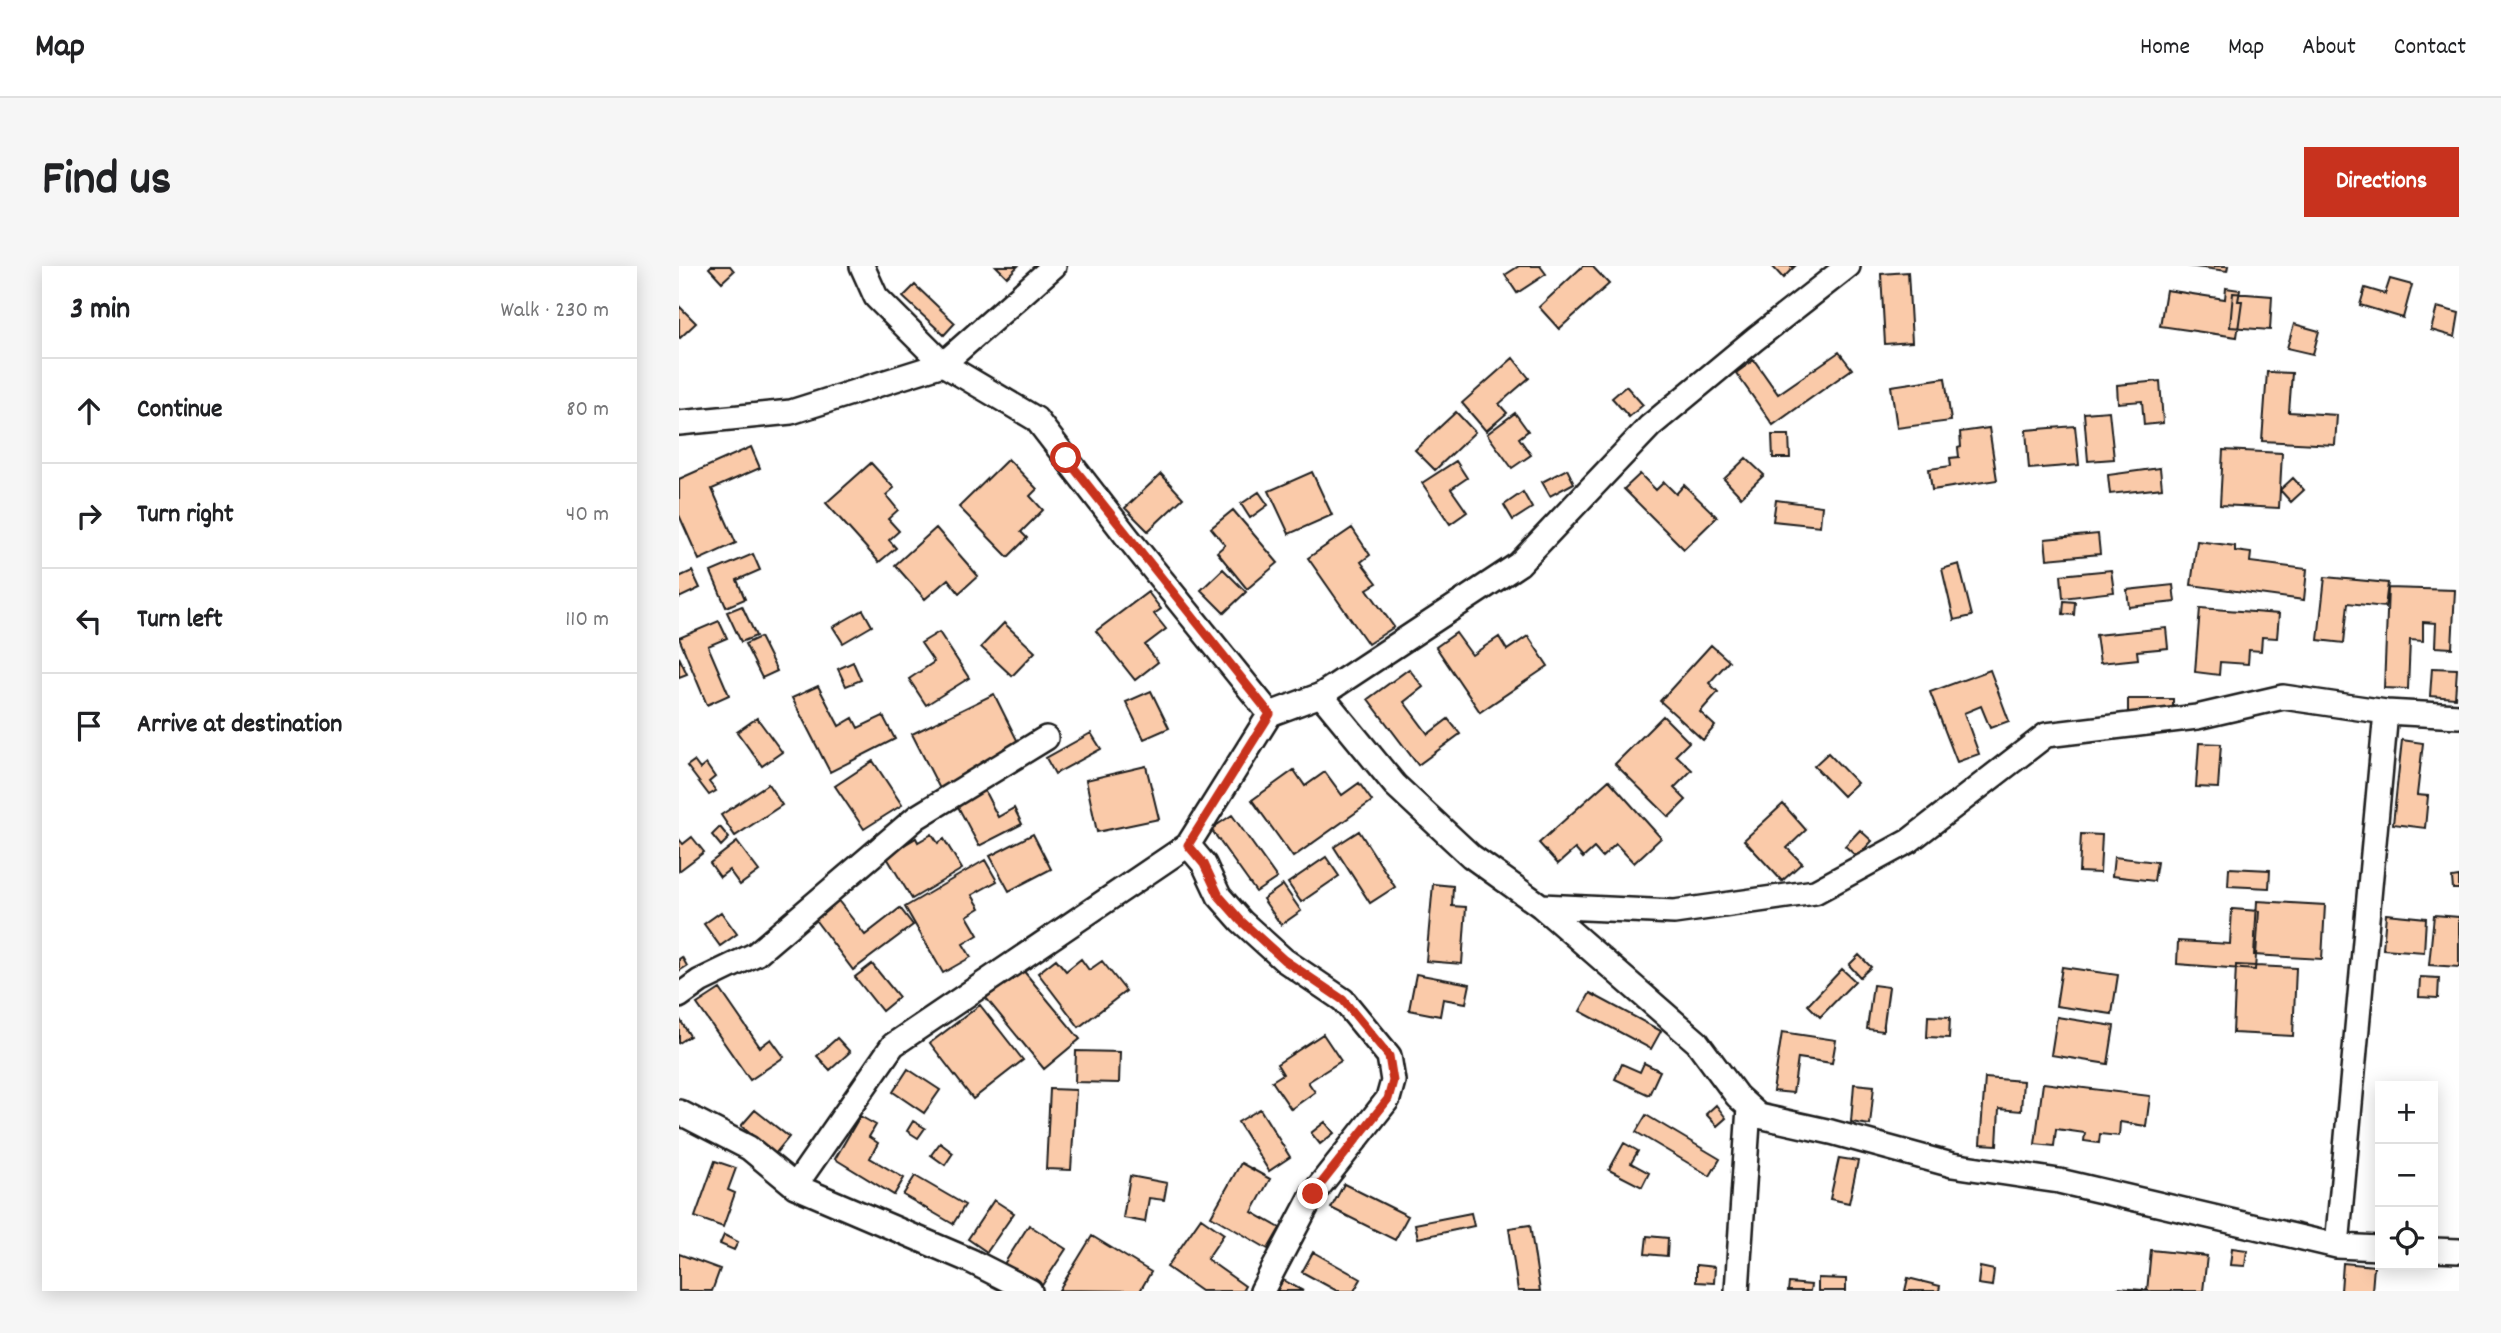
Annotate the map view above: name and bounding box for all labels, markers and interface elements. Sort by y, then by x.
text: Map [35,25,85,72]
text: Home [2140,31,2190,65]
text: Map [2228,31,2264,65]
text: About [2302,31,2356,65]
text: Contact [2394,31,2466,65]
text: Find us [42,147,171,217]
button: Directions [2304,147,2459,217]
text: 3 min [70,290,130,333]
text: Walk · 230 m [500,295,609,328]
icon: ahead [70,392,108,430]
text: Continue [137,392,222,429]
text: 80 m [566,394,609,427]
route start [1050,442,1081,473]
icon: right [70,497,108,535]
text: Turn right [137,497,234,534]
text: 40 m [566,499,609,532]
icon: left [70,602,108,640]
text: Turn left [137,602,223,639]
text: 110 m [565,604,609,637]
icon: arrive [70,707,108,745]
text: Arrive at destination [137,707,342,744]
map controls [2375,1081,2438,1270]
button: + [2375,1081,2438,1144]
button: − [2375,1144,2438,1207]
route end [1297,1178,1328,1209]
button: locate [2375,1207,2438,1270]

